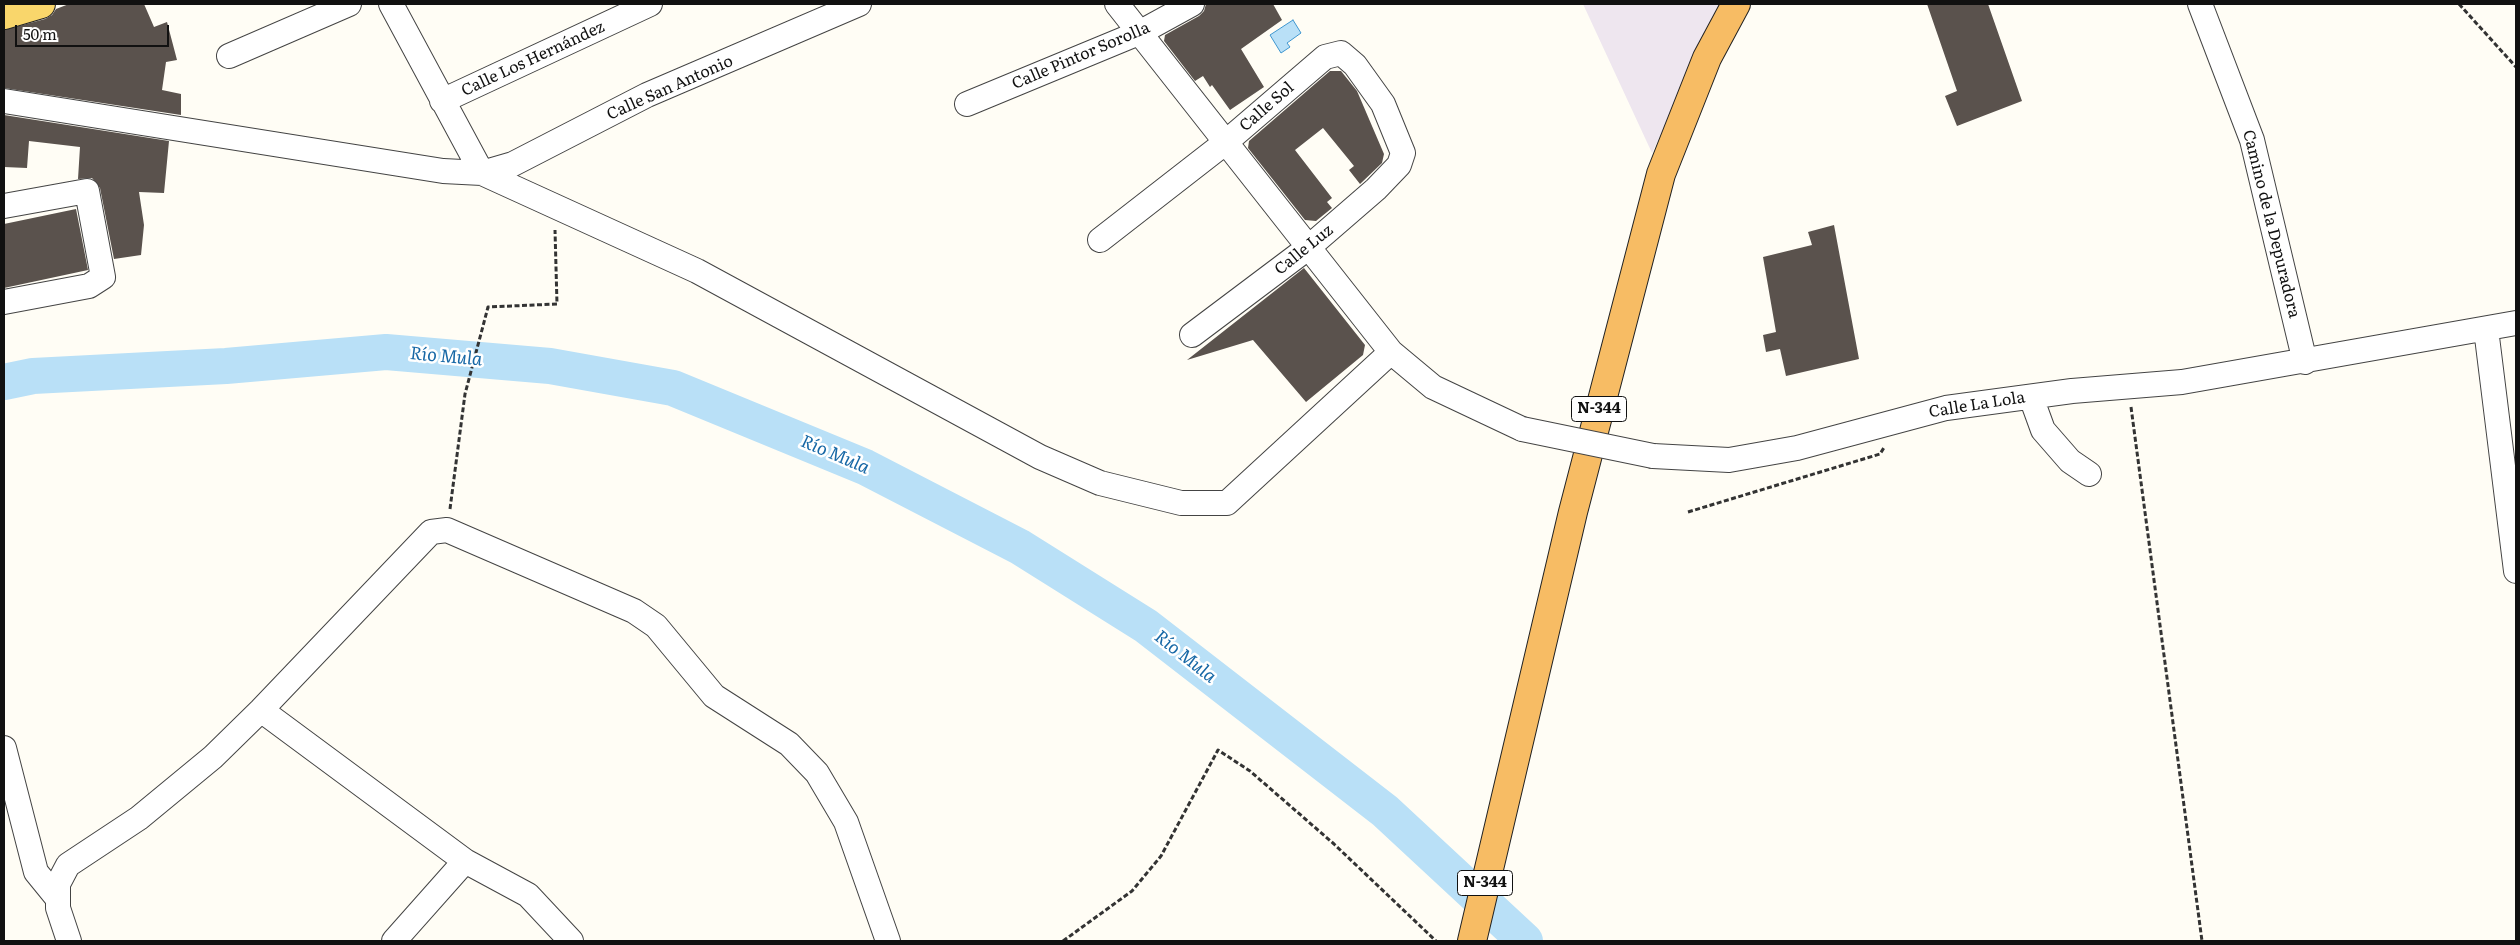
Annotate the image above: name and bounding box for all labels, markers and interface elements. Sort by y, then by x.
scale bar [18,15,171,47]
street label: Calle Los Hernández [458,17,608,101]
street label: Calle Pintor Sorolla [1009,18,1153,94]
text: 50 m [23,22,57,45]
street label: Calle San Antonio [604,52,736,124]
street label: Calle Sol [1236,78,1298,136]
street label: Camino de la Depuradora [2238,128,2304,320]
street label: Calle Luz [1271,221,1337,279]
water label: Río Mula [409,343,483,371]
street label: Calle La Lola [1928,388,2026,422]
road number: N-344 [1572,396,1626,422]
water label: Río Mula [797,431,873,479]
water label: Río Mula [1150,626,1220,688]
road number: N-344 [1458,870,1512,896]

